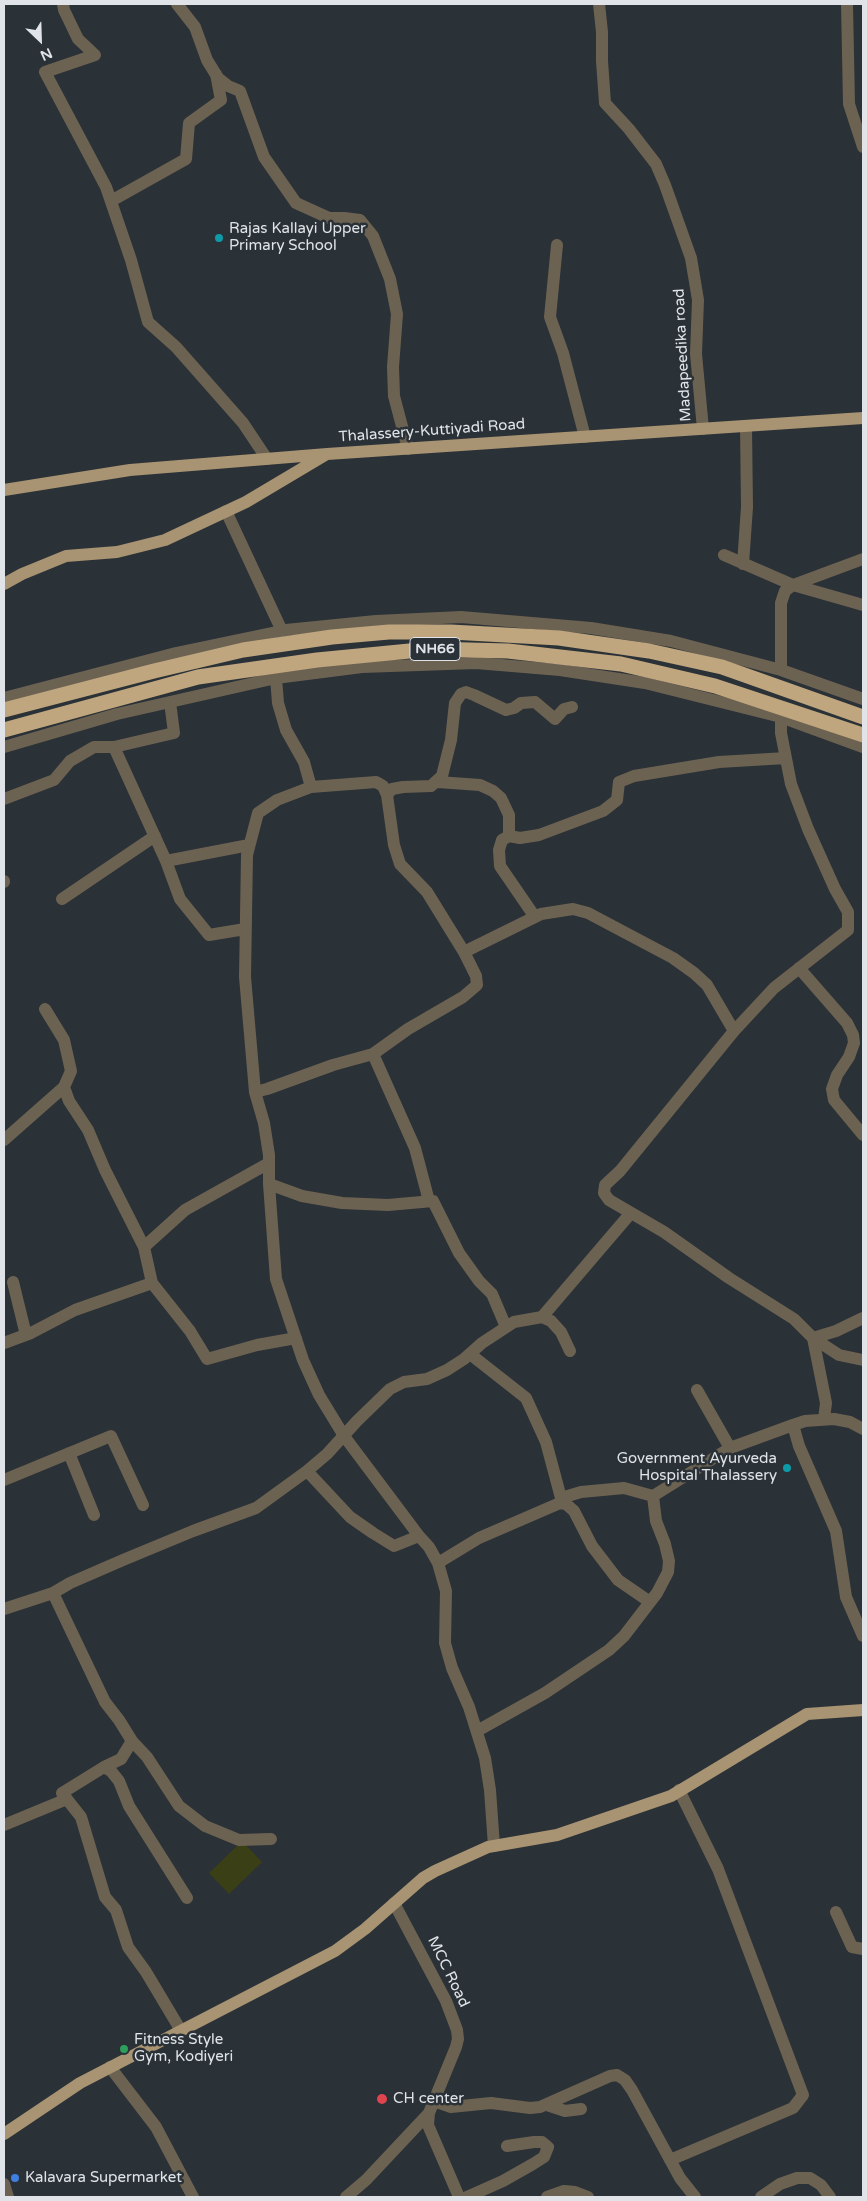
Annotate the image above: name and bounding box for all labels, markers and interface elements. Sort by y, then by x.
north arrow [15,15,65,65]
text: N [38,44,55,64]
place label: Rajas Kallayi Upper Primary School [229,220,366,255]
marker: Rajas Kallayi Upper Primary School [213,232,225,244]
street label: Madapeedika road [671,288,695,422]
street label: Thalassery-Kuttiyadi Road [338,415,526,447]
road number: NH66 [410,638,460,661]
place label: Government Ayurveda Hospital Thalassery [617,1450,777,1485]
marker: Government Ayurveda Hospital Thalassery [781,1462,793,1474]
street label: MCC Road [423,1934,473,2010]
place label: Fitness Style Gym, Kodiyeri [134,2031,233,2066]
marker: Fitness Style Gym, Kodiyeri [118,2043,130,2055]
place label: CH center [393,2090,464,2108]
marker: CH center [375,2092,389,2106]
place label: Kalavara Supermarket [25,2169,182,2187]
marker: Kalavara Supermarket [9,2172,21,2184]

